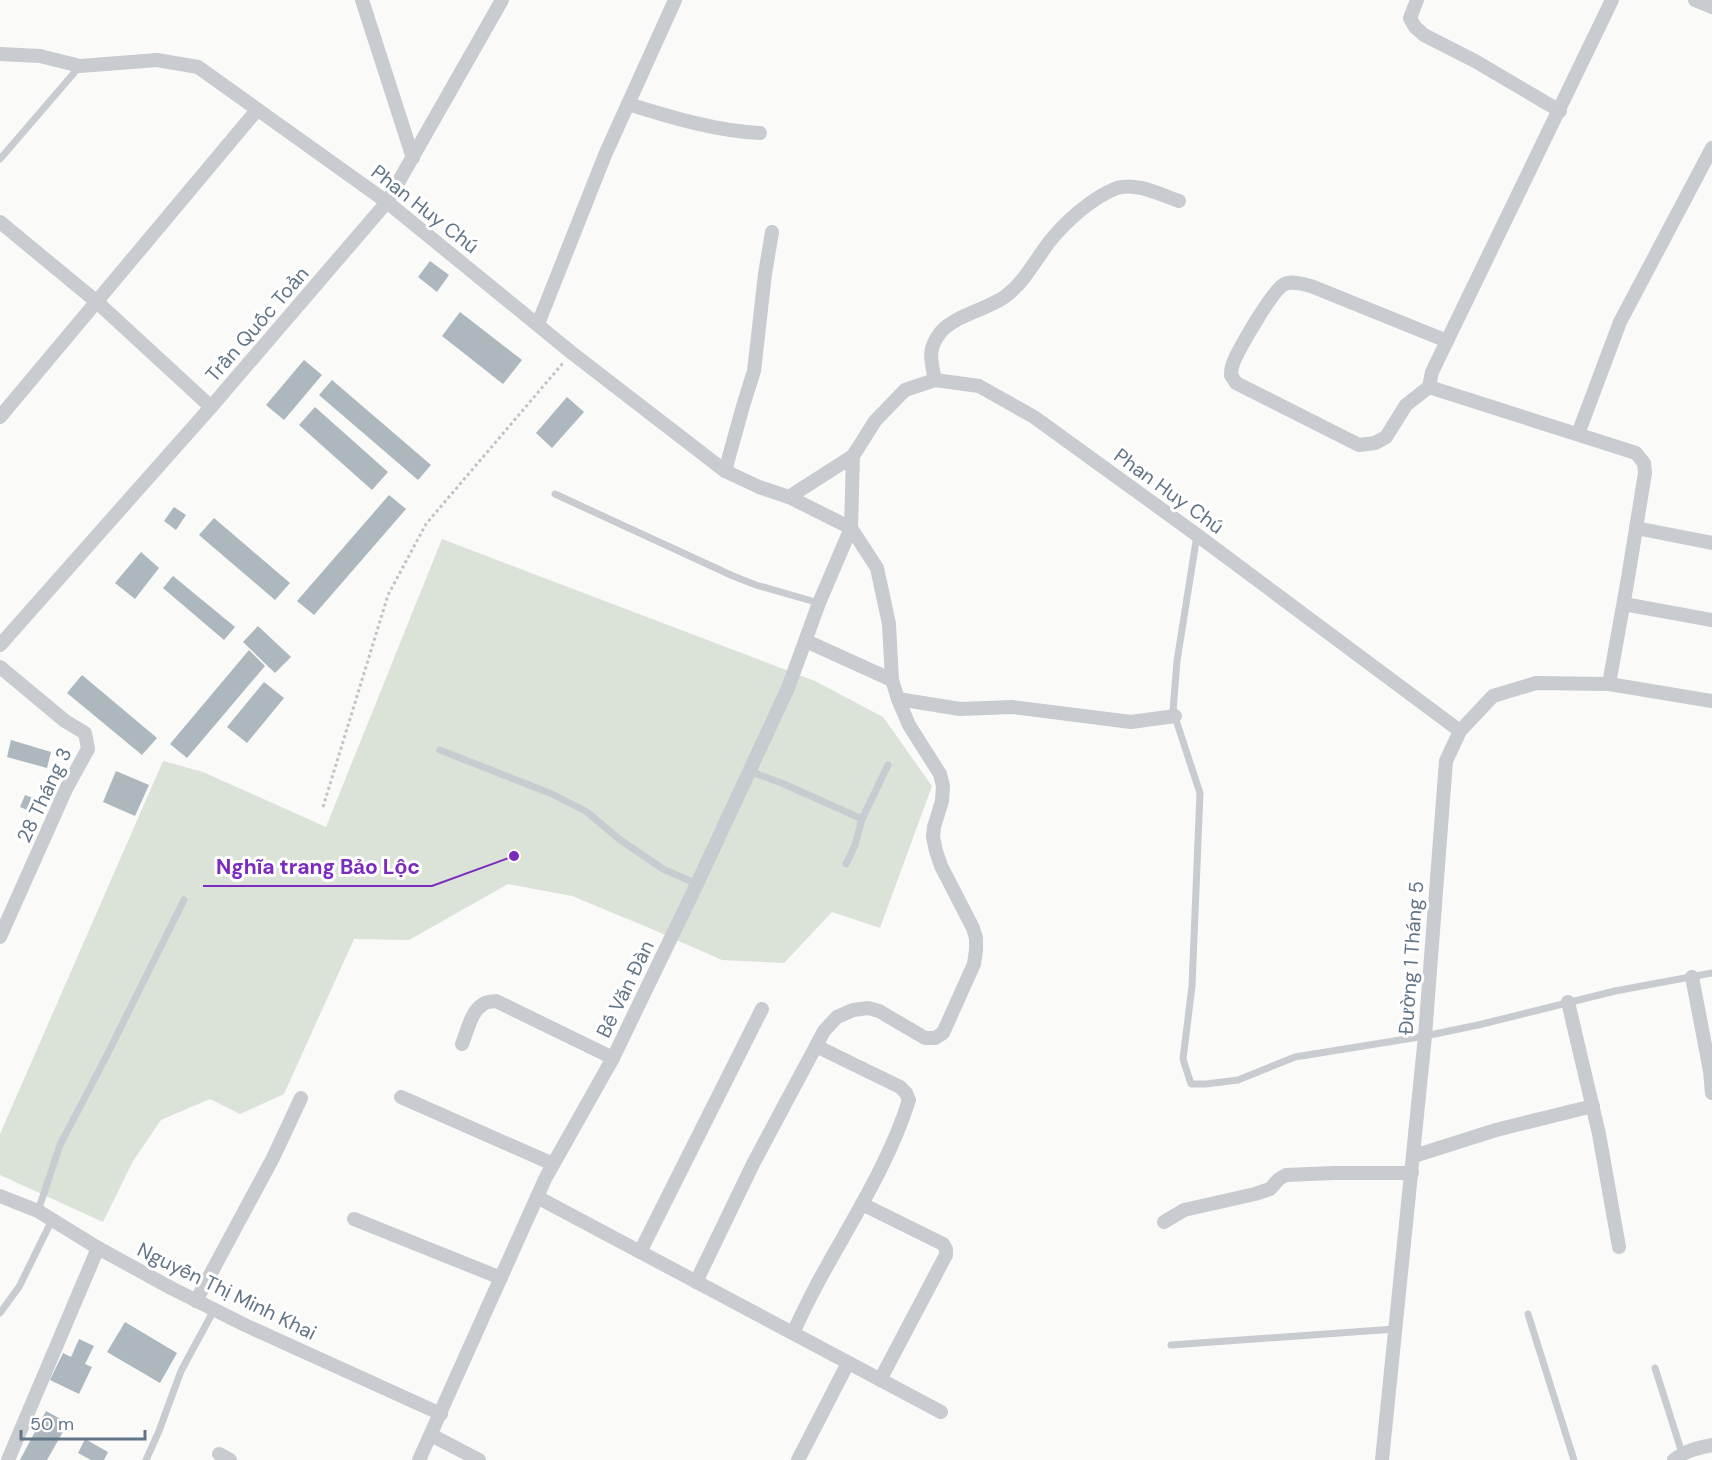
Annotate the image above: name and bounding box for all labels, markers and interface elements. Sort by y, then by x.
street label: Phan Huy Chú [366,159,484,259]
street label: Trần Quốc Toản [200,261,314,387]
street label: Phan Huy Chú [1109,442,1229,540]
street label: 28 Tháng 3 [11,743,77,847]
callout: Nghĩa trang Bảo Lộc [203,847,432,886]
text: Nghĩa trang Bảo Lộc [216,853,420,881]
street label: Đường 1 Tháng 5 [1393,880,1429,1036]
street label: Bế Văn Đàn [590,936,660,1042]
street label: Nguyễn Thị Minh Khai [133,1236,321,1346]
scale bar [21,1403,146,1441]
text: 50 m [30,1412,74,1436]

